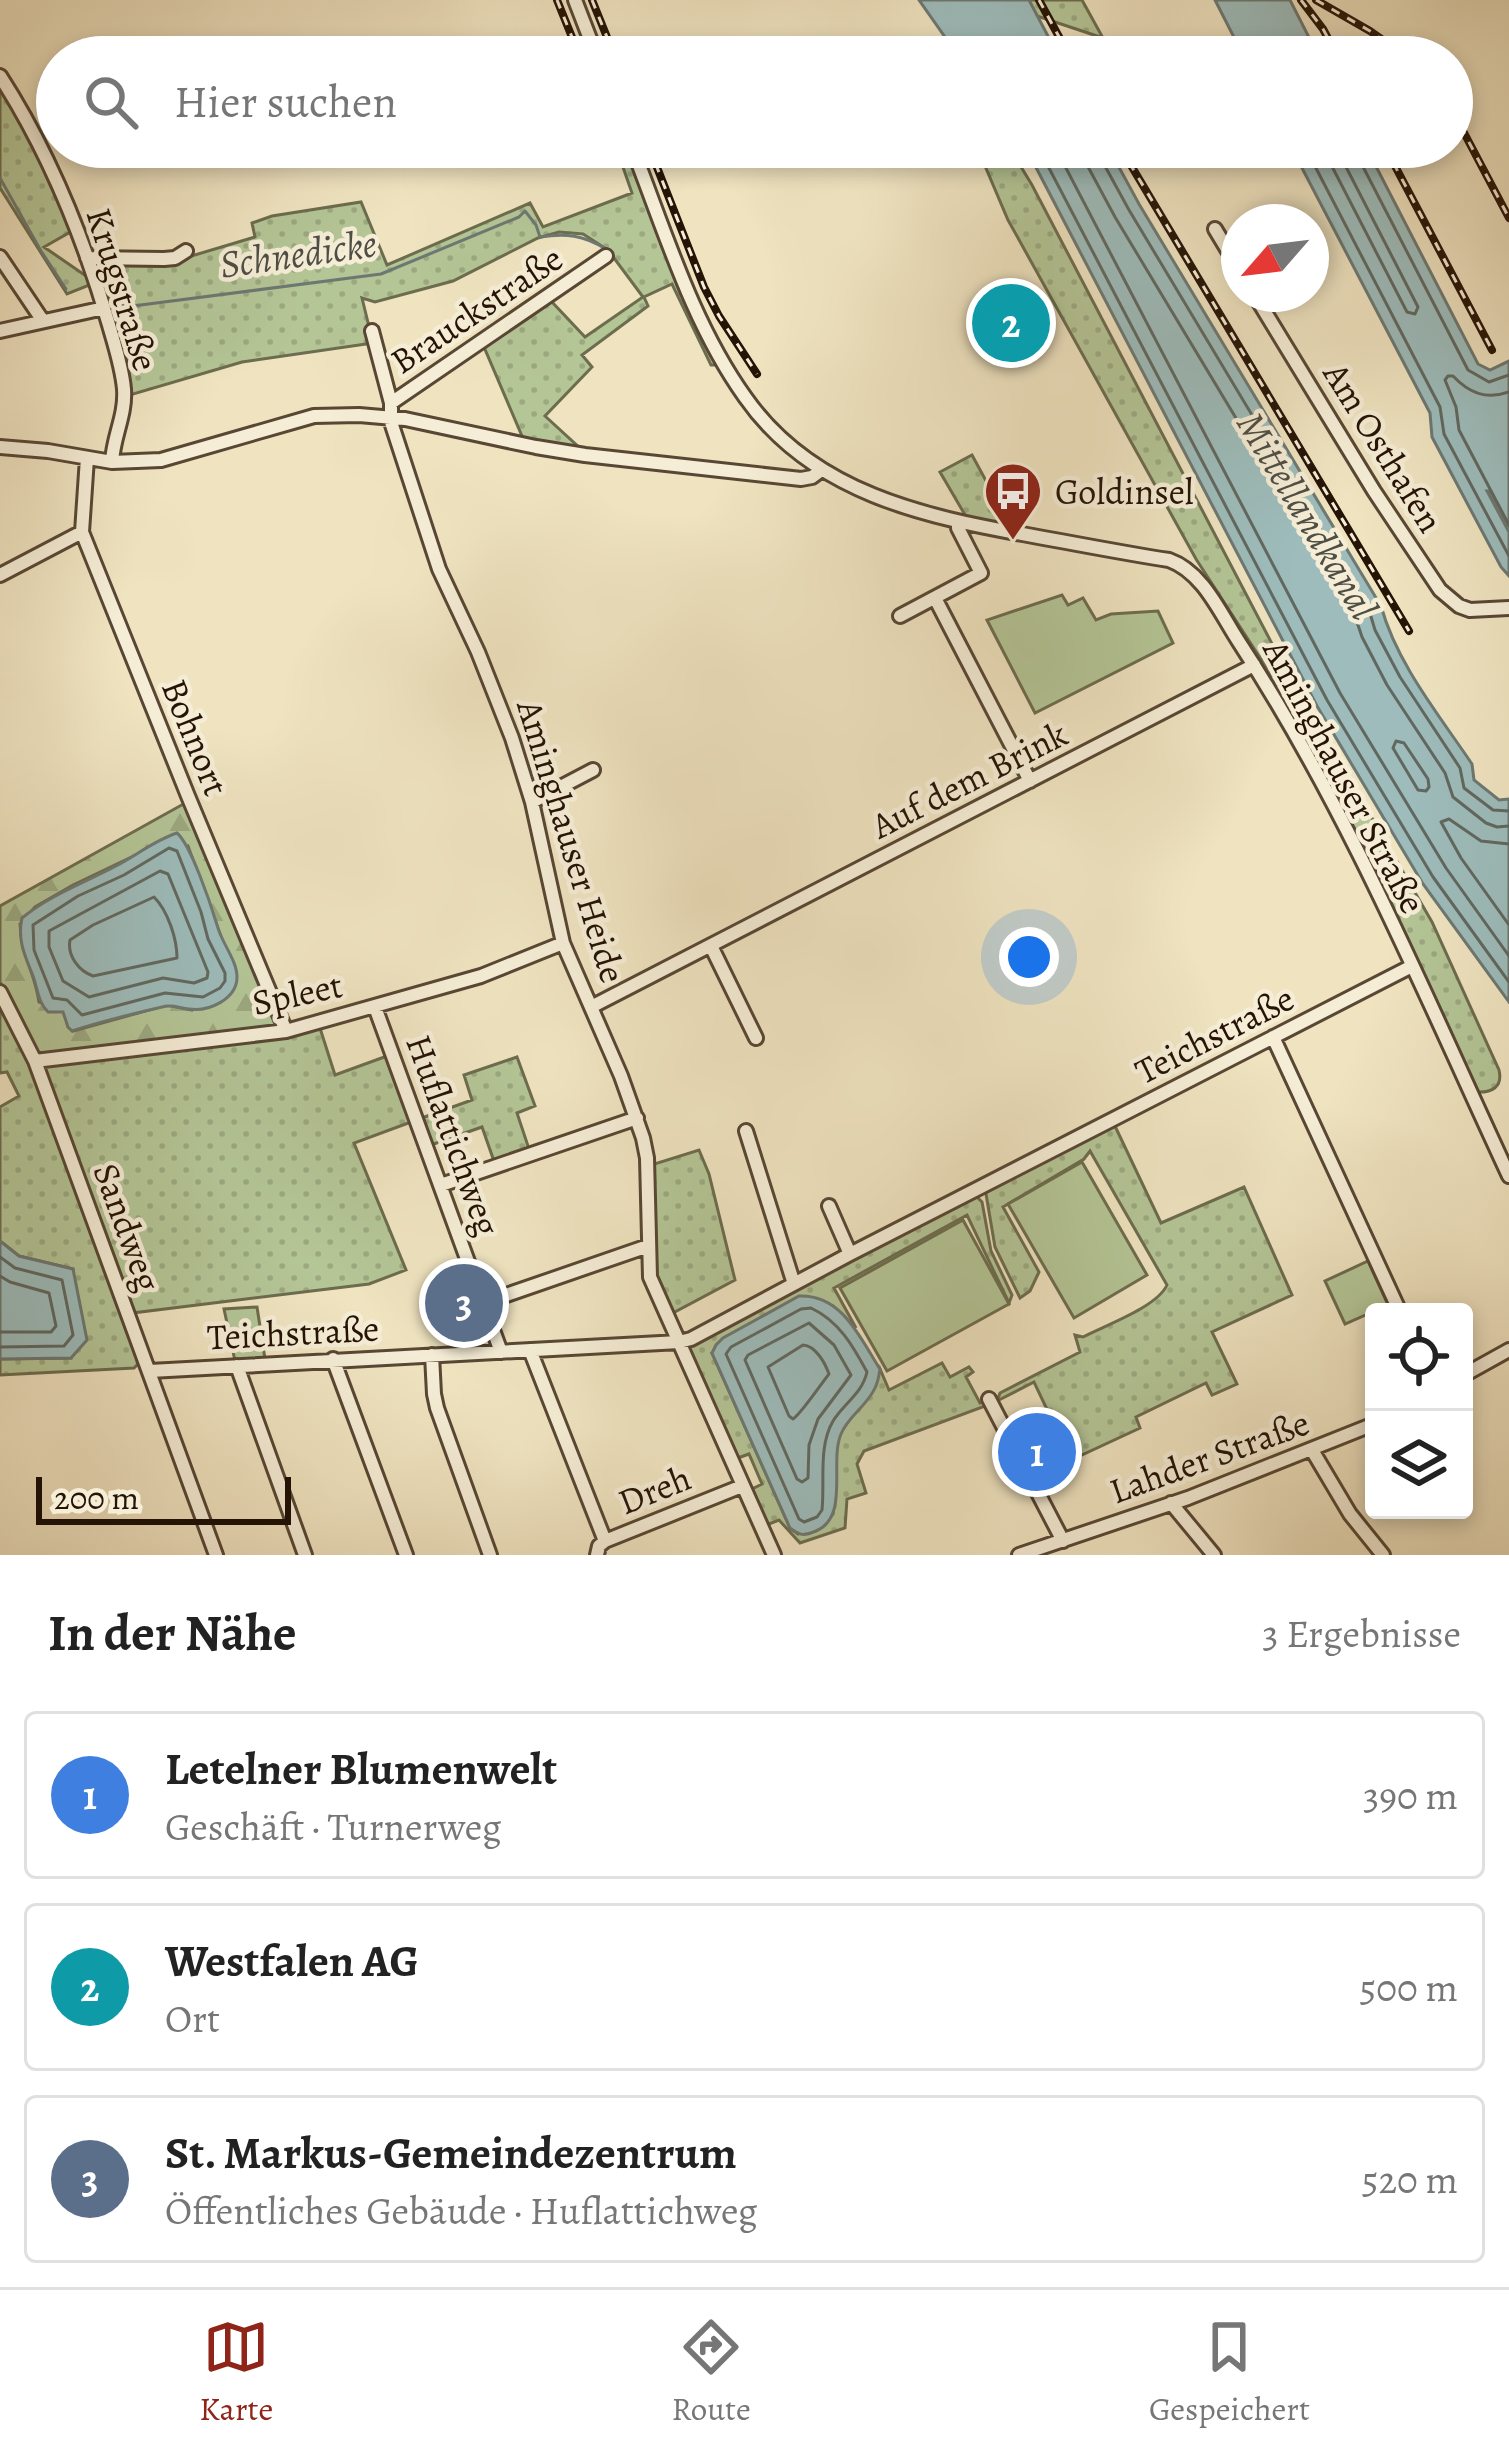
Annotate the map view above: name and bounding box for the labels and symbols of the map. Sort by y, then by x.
street label: Krugstraße [75,202,170,377]
north arrow [1221,204,1329,312]
water label: Schnedicke [216,216,380,291]
street label: Brauckstraße [381,234,572,385]
pin: 2 [972,278,1050,368]
street label: Am Osthafen [1311,352,1455,542]
water label: Mittellandkanal [1225,401,1391,629]
bus stop icon: Goldinsel [982,460,1044,542]
place label: Goldinsel [1055,467,1194,516]
street label: Aminghauser Straße [1251,630,1437,922]
street label: Bohnort [150,672,241,803]
street label: Aminghauser Heide [505,693,638,989]
street label: Auf dem Brink [862,709,1076,850]
your location [999,927,1059,987]
street label: Spleet [247,960,347,1027]
street label: Teichstraße [1126,974,1302,1095]
street label: Huflattichweg [395,1028,513,1242]
street label: Sandweg [82,1156,173,1298]
pin: 3 [425,1258,503,1348]
street label: Teichstraße [206,1304,380,1361]
street label: Lahder Straße [1102,1398,1316,1515]
pin: 1 [998,1407,1076,1497]
street label: Dreh [611,1453,698,1526]
scale bar [36,1471,291,1524]

